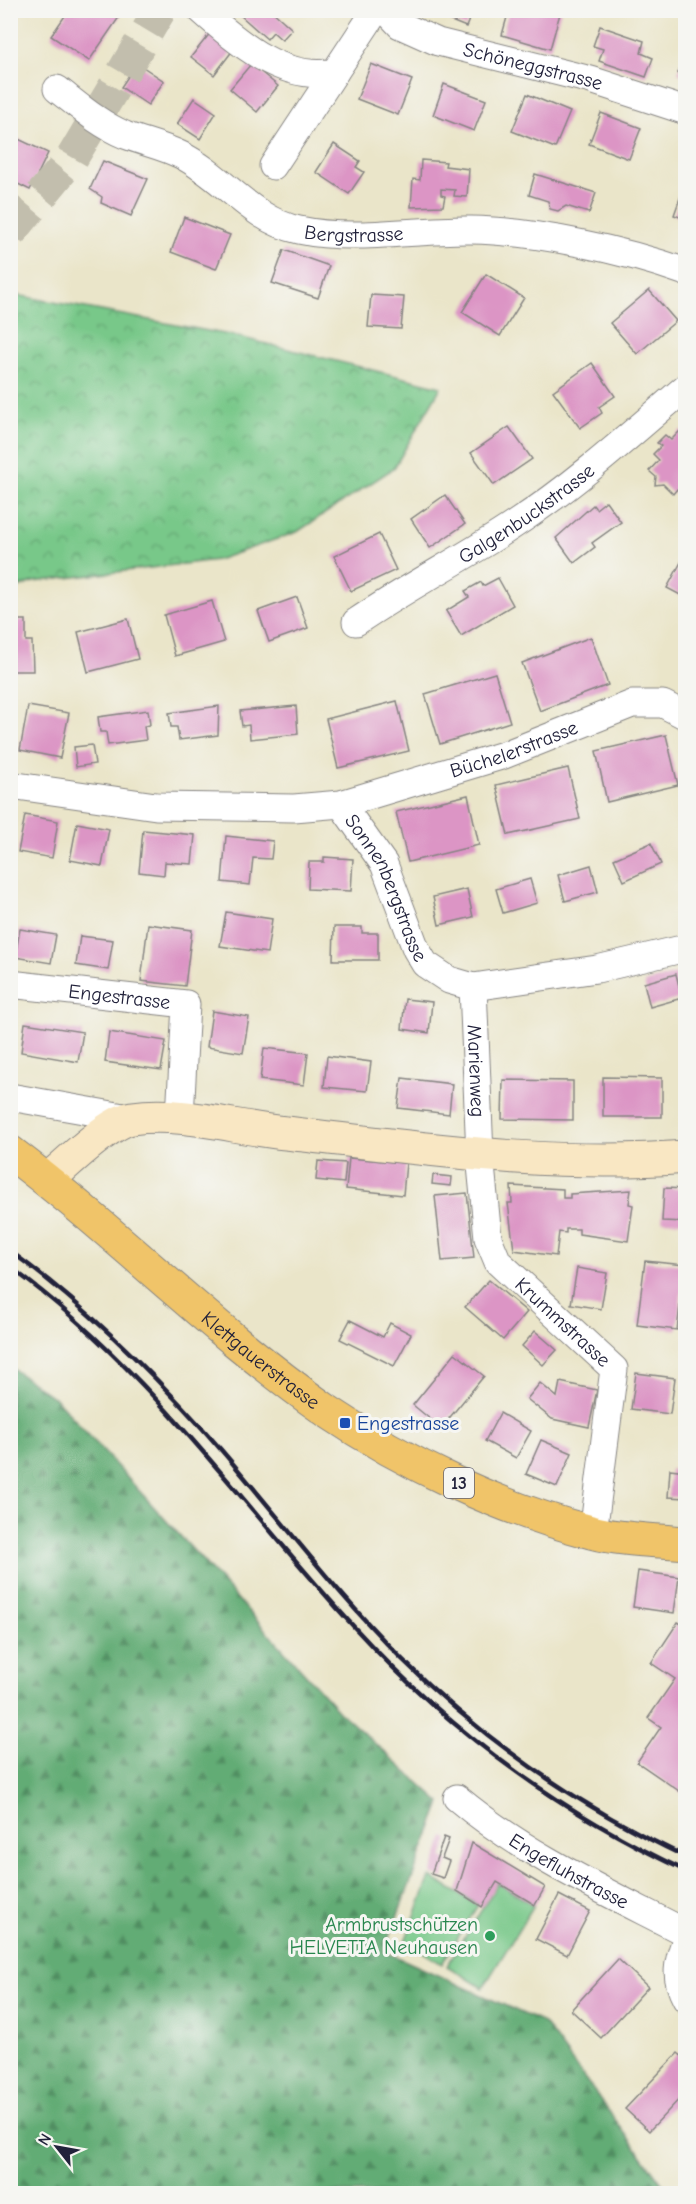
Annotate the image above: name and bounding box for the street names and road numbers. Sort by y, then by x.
street label: Schöneggstrasse [461,38,605,95]
street label: Bergstrasse [303,220,404,247]
street label: Galgenbuckstrasse [455,459,599,569]
street label: Büchelerstrasse [447,716,581,783]
street label: Sonnenbergstrasse [340,810,432,966]
street label: Engestrasse [67,980,171,1014]
street label: Marienweg [463,1024,489,1118]
street label: Krummstrasse [510,1273,615,1372]
street label: Klettgauerstrasse [197,1307,324,1414]
road number: 13 [444,1468,474,1498]
street label: Engefluhstrasse [505,1829,632,1914]

